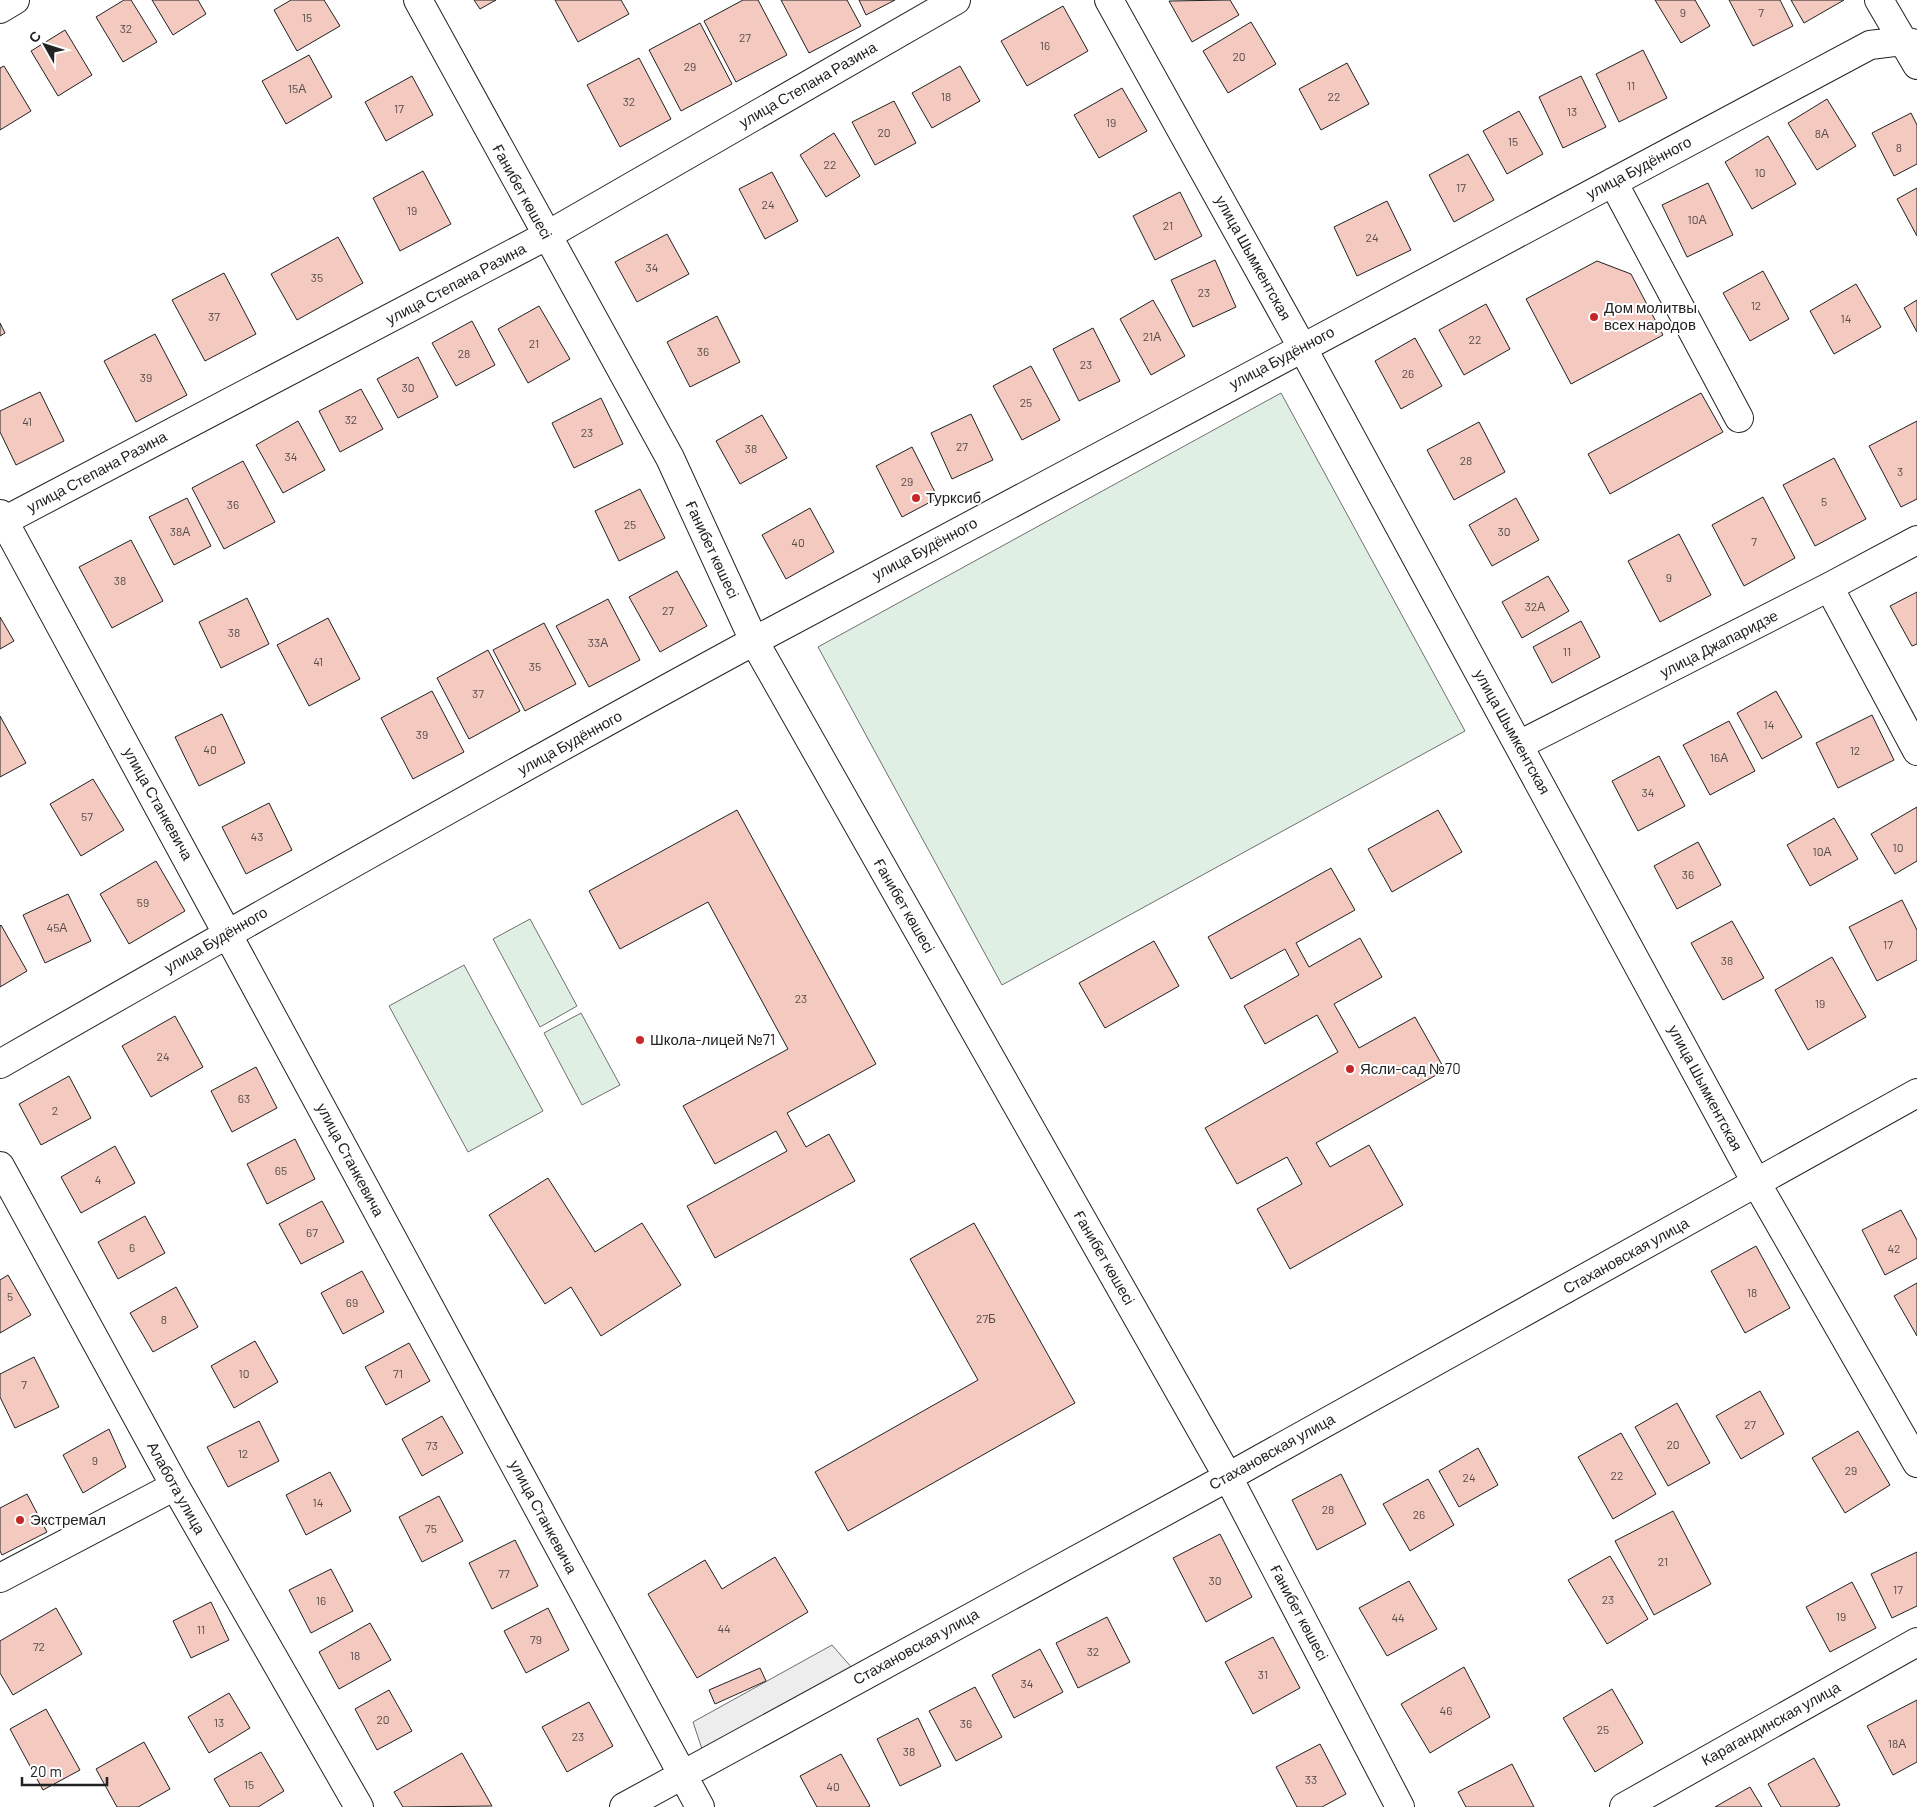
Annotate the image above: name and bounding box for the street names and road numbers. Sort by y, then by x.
street label: улица Степана Разина [736,37,880,131]
street label: улица Будённого [1583,132,1694,202]
street label: Ғанибет көшесі [489,141,556,242]
street label: улица Шымкентская [1212,192,1296,323]
street label: улица Степана Разина [383,238,529,328]
street label: улица Будённого [1226,322,1337,392]
street label: улица Степана Разина [24,426,170,516]
street label: Ғанибет көшесі [682,498,743,601]
street label: улица Будённого [869,513,980,583]
street label: улица Джапаридзе [1657,606,1780,681]
street label: улица Шымкентская [1471,666,1555,797]
street label: улица Будённого [514,706,625,778]
street label: улица Станкевича [120,744,198,864]
street label: Ғанибет көшесі [871,855,939,956]
street label: улица Будённого [161,902,270,976]
street label: улица Шымкентская [1665,1021,1747,1154]
street label: улица Станкевича [313,1100,389,1220]
street label: Ғанибет көшесі [1071,1207,1139,1308]
street label: Стахановская улица [1559,1213,1692,1297]
street label: Стахановская улица [1205,1409,1338,1493]
street label: Алабота улица [144,1438,210,1537]
street label: улица Станкевича [506,1457,582,1577]
street label: Ғанибет көшесі [1267,1562,1333,1663]
street label: Стахановская улица [849,1604,982,1688]
street label: Карагандинская улица [1698,1677,1844,1769]

